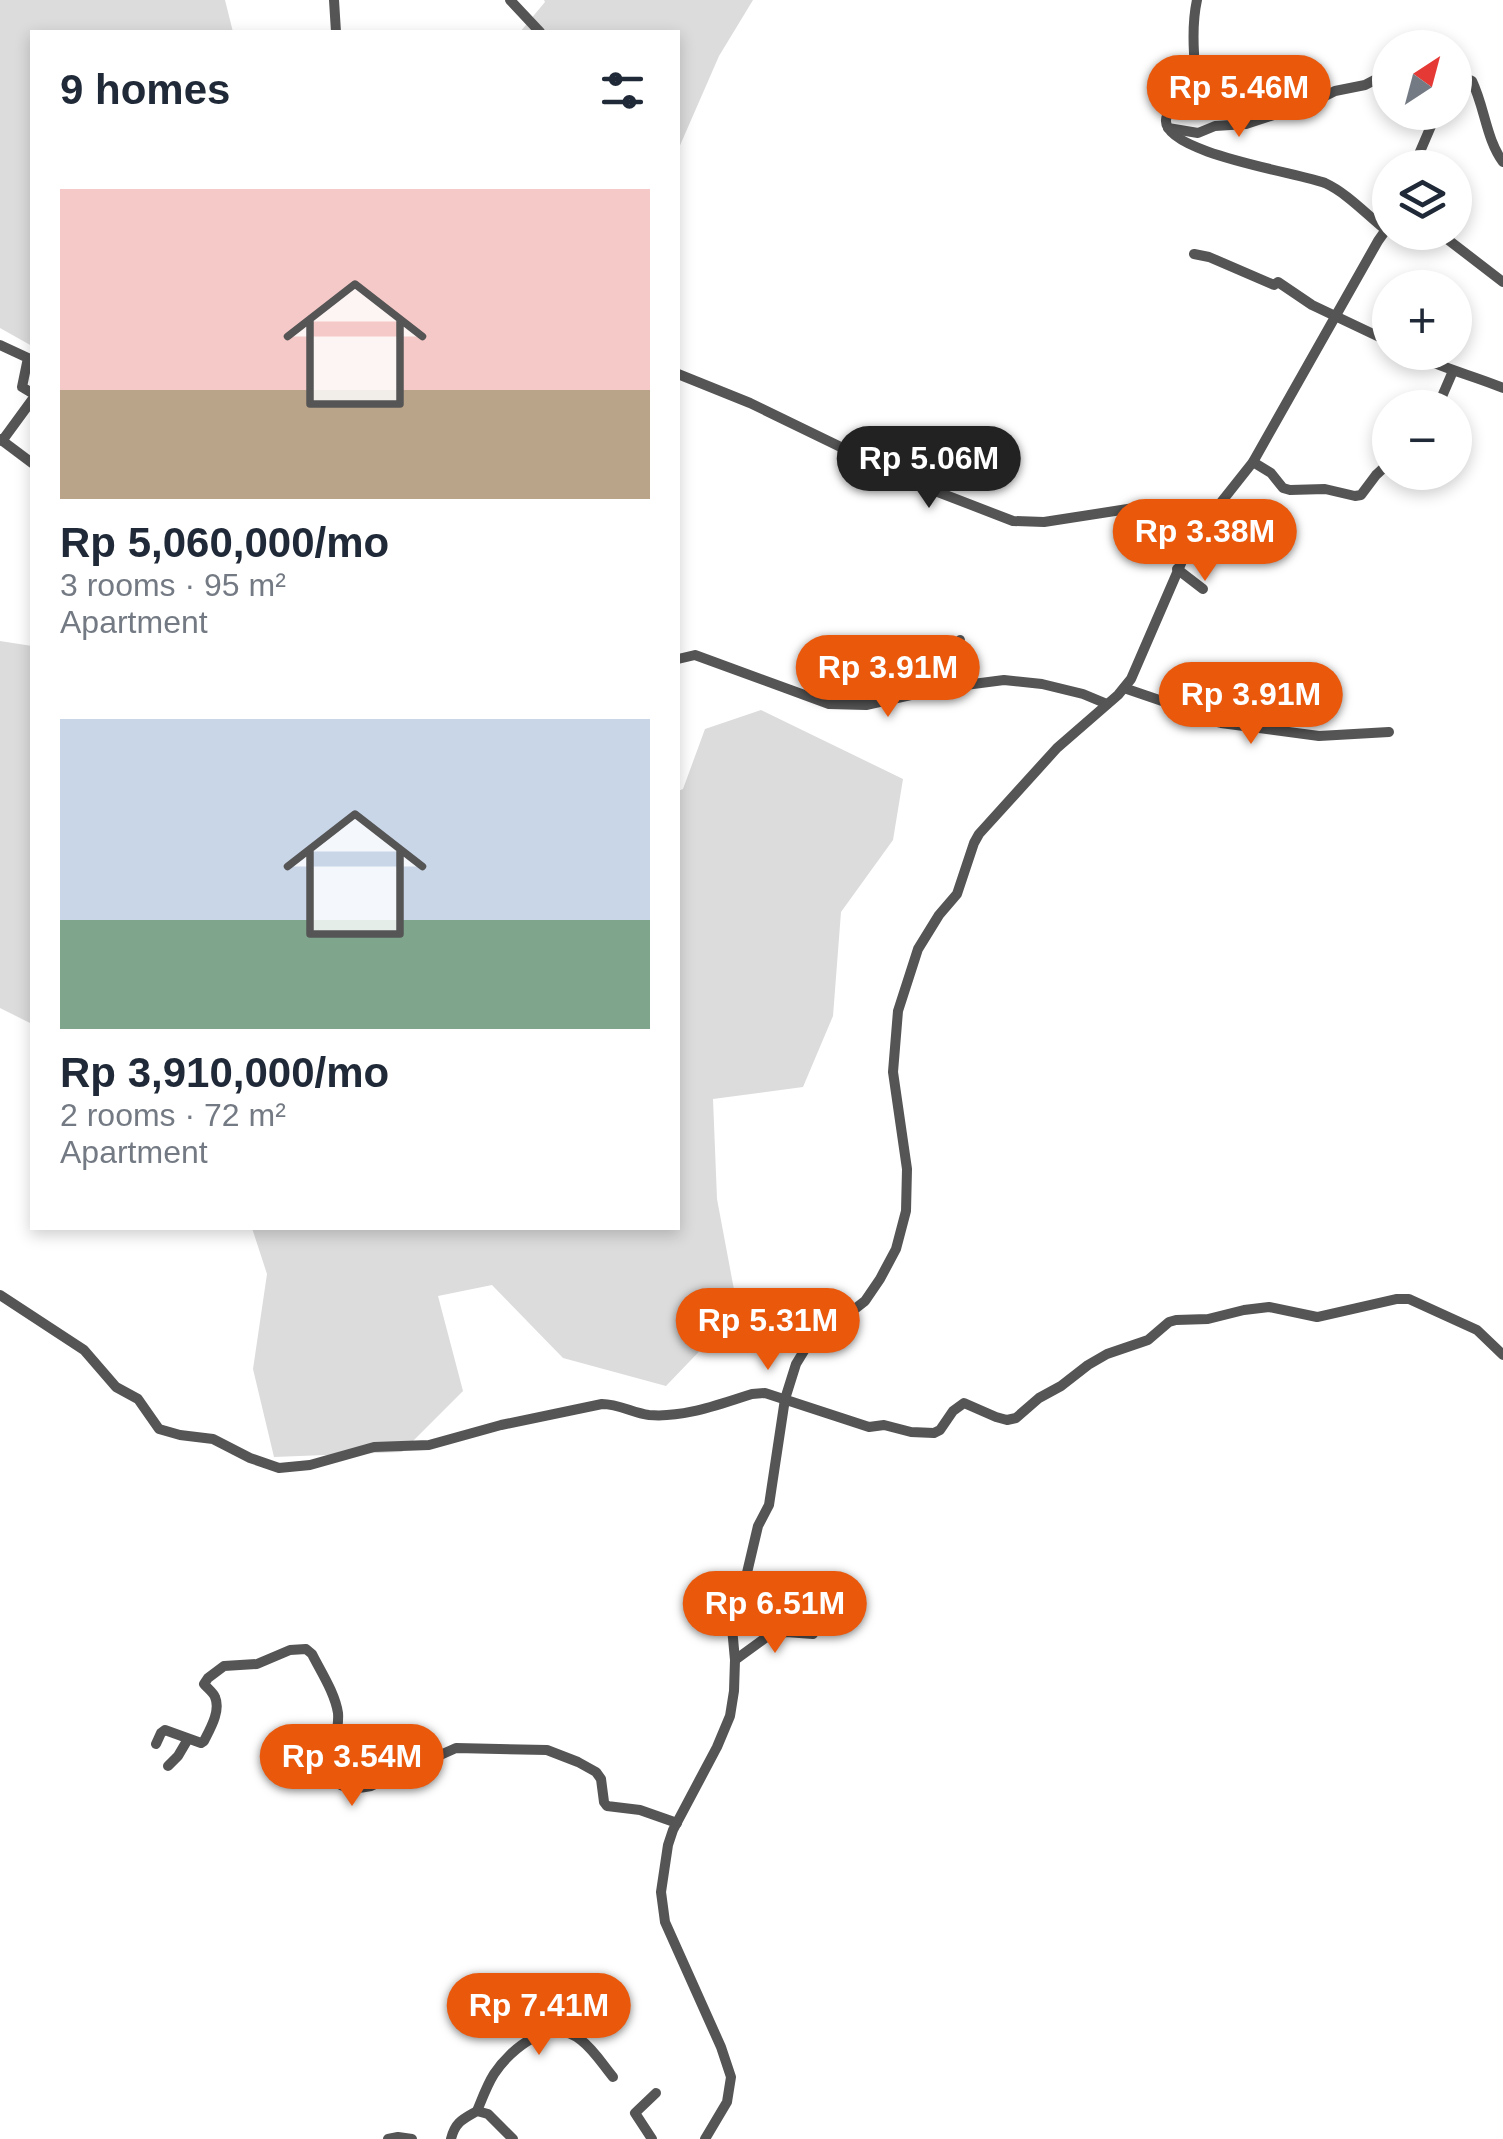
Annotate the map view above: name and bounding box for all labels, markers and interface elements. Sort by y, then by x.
north arrow [1372,30,1472,130]
map controls [1372,30,1472,490]
pin: Rp 5.46M [1136,55,1342,140]
icon: filters [595,63,650,118]
text: 9 homes [60,66,230,113]
text: Rp 5.46M [1169,69,1309,105]
button: layers [1372,150,1472,250]
icon: home [265,254,445,434]
button: + [1372,270,1472,370]
button: − [1372,390,1472,490]
pin: Rp 5.06M [826,426,1032,511]
text: Rp 5.06M [859,440,999,476]
pin: Rp 3.38M [1102,499,1308,584]
text: Rp 3.38M [1135,513,1275,549]
text: Rp 5,060,000/mo [60,519,389,566]
text: 3 rooms · 95 m² [60,567,286,603]
text: Apartment [60,604,208,640]
pin: Rp 3.91M [785,635,991,720]
text: Rp 3.91M [818,649,958,685]
pin: Rp 3.91M [1148,662,1354,747]
text: Rp 3.91M [1181,676,1321,712]
icon: home [265,784,445,964]
text: Rp 3,910,000/mo [60,1049,389,1096]
text: 2 rooms · 72 m² [60,1097,286,1133]
text: Apartment [60,1134,208,1170]
pin: Rp 5.31M [665,1288,871,1373]
text: Rp 5.31M [698,1302,838,1338]
pin: Rp 6.51M [672,1571,878,1656]
text: Rp 6.51M [705,1585,845,1621]
pin: Rp 3.54M [249,1724,455,1809]
text: Rp 3.54M [282,1738,422,1774]
pin: Rp 7.41M [436,1973,642,2058]
text: Rp 7.41M [469,1987,609,2023]

